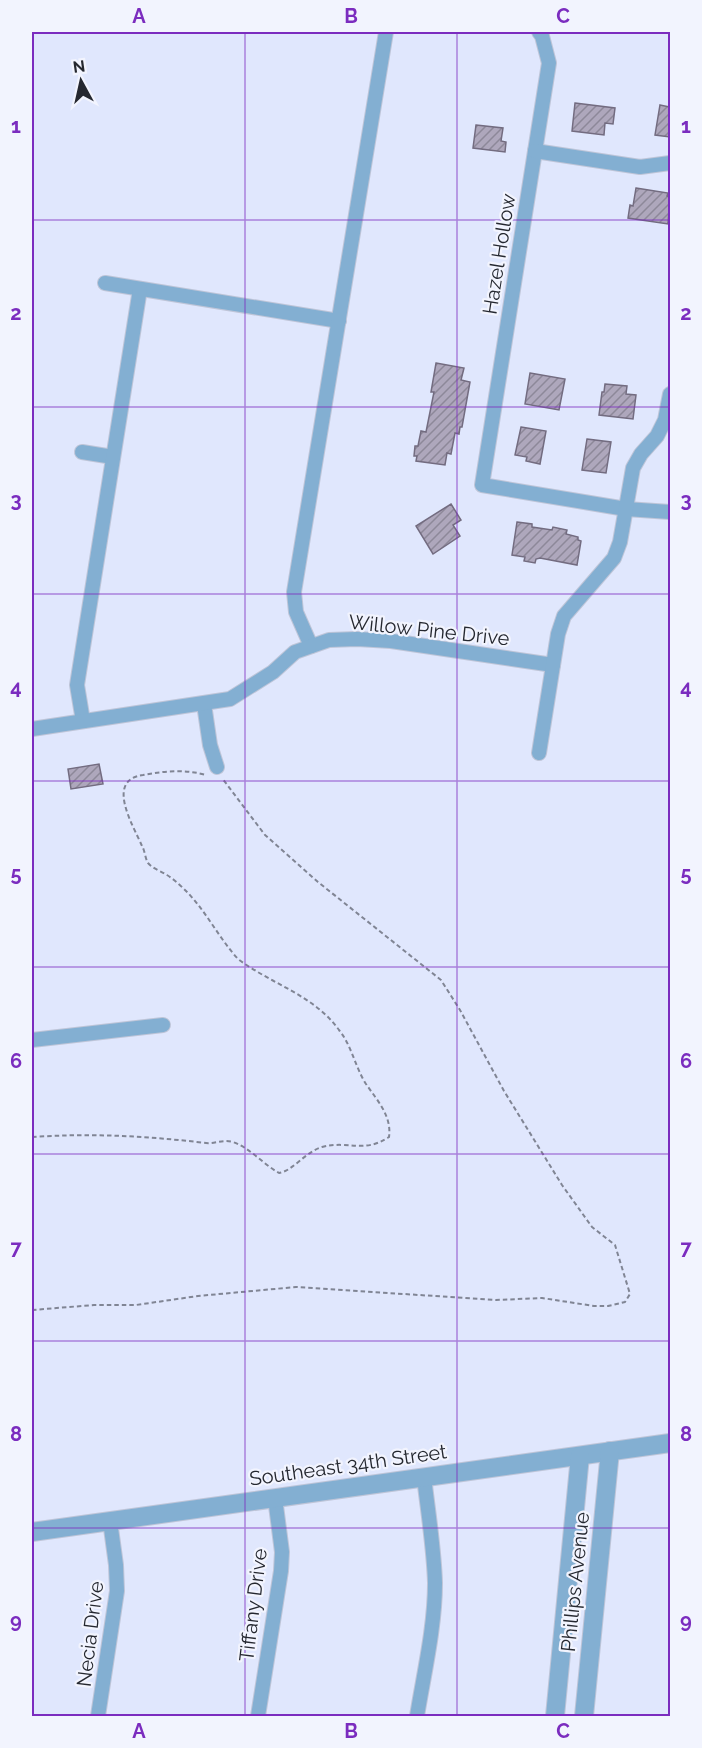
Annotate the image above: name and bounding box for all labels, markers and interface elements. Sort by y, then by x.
text: A [132,4,146,28]
text: B [344,4,358,28]
text: C [556,4,570,28]
north arrow [51,51,111,111]
text: N [72,56,86,77]
text: 1 [11,114,21,138]
text: 1 [681,114,691,138]
street label: Hazel Hollow [478,192,520,316]
text: 2 [10,301,22,325]
text: 2 [680,301,692,325]
text: 3 [10,488,22,512]
text: 3 [680,488,692,512]
street label: Willow Pine Drive [347,610,511,650]
text: 4 [10,675,22,699]
text: 4 [680,675,692,699]
text: 5 [10,862,22,886]
text: 5 [680,862,692,886]
text: 6 [10,1049,22,1073]
text: 6 [680,1049,692,1073]
text: 7 [10,1236,22,1260]
text: 7 [680,1236,692,1260]
text: 8 [10,1422,22,1446]
text: 8 [680,1422,692,1446]
street label: Southeast 34th Street [248,1439,448,1491]
street label: Phillips Avenue [556,1511,594,1653]
street label: Tiffany Drive [234,1547,272,1663]
street label: Necia Drive [72,1580,108,1688]
text: 9 [10,1609,22,1633]
text: 9 [680,1609,692,1633]
text: A [132,1719,146,1743]
text: B [344,1719,358,1743]
text: C [556,1719,570,1743]

